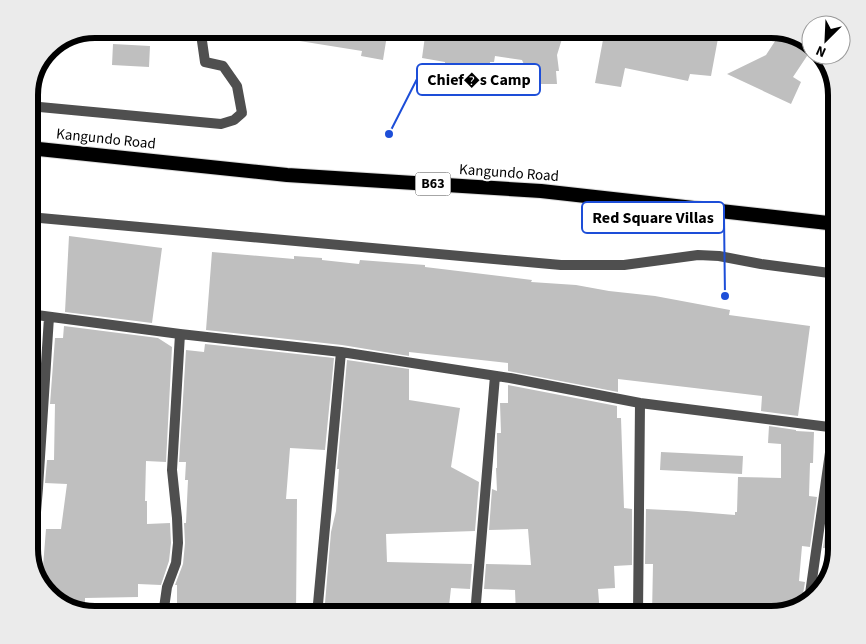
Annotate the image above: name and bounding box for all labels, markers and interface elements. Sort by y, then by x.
north arrow [801,15,851,65]
text: N [813,40,829,62]
callout: Chief�s Camp [417,64,540,95]
text: Chief�s Camp [427,69,531,91]
street label: Kangundo Road [55,123,157,155]
street label: Kangundo Road [458,159,560,187]
road number: B63 [416,172,450,195]
callout: Red Square Villas [582,202,724,233]
text: Red Square Villas [592,207,714,229]

